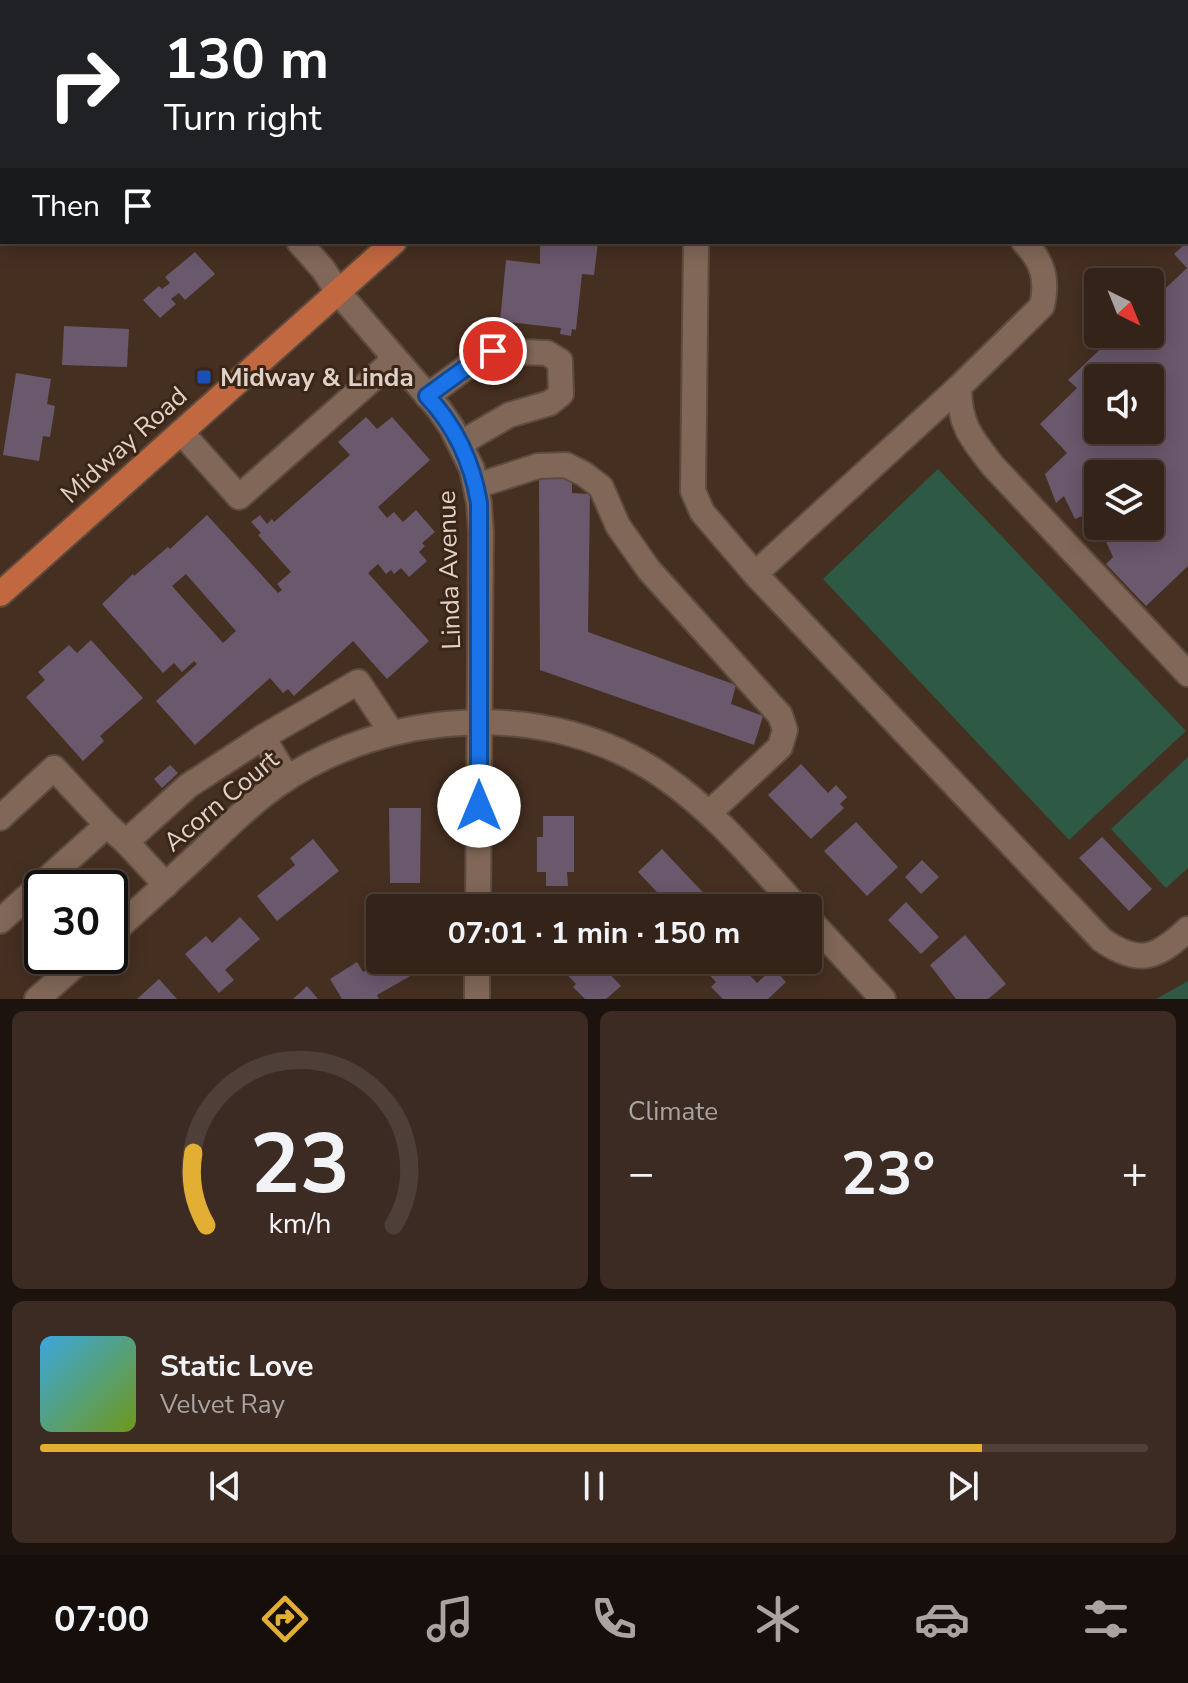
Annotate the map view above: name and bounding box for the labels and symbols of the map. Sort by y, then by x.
north arrow [1084,268,1164,348]
pin [459,317,527,385]
place label: Midway & Linda [220,360,414,395]
marker: Midway & Linda [195,368,213,386]
street label: Midway Road [53,379,195,511]
street label: Linda Avenue [429,490,469,650]
street label: Acorn Court [156,742,287,860]
position arrow [437,764,521,848]
speed limit sign: 30 [24,870,128,974]

